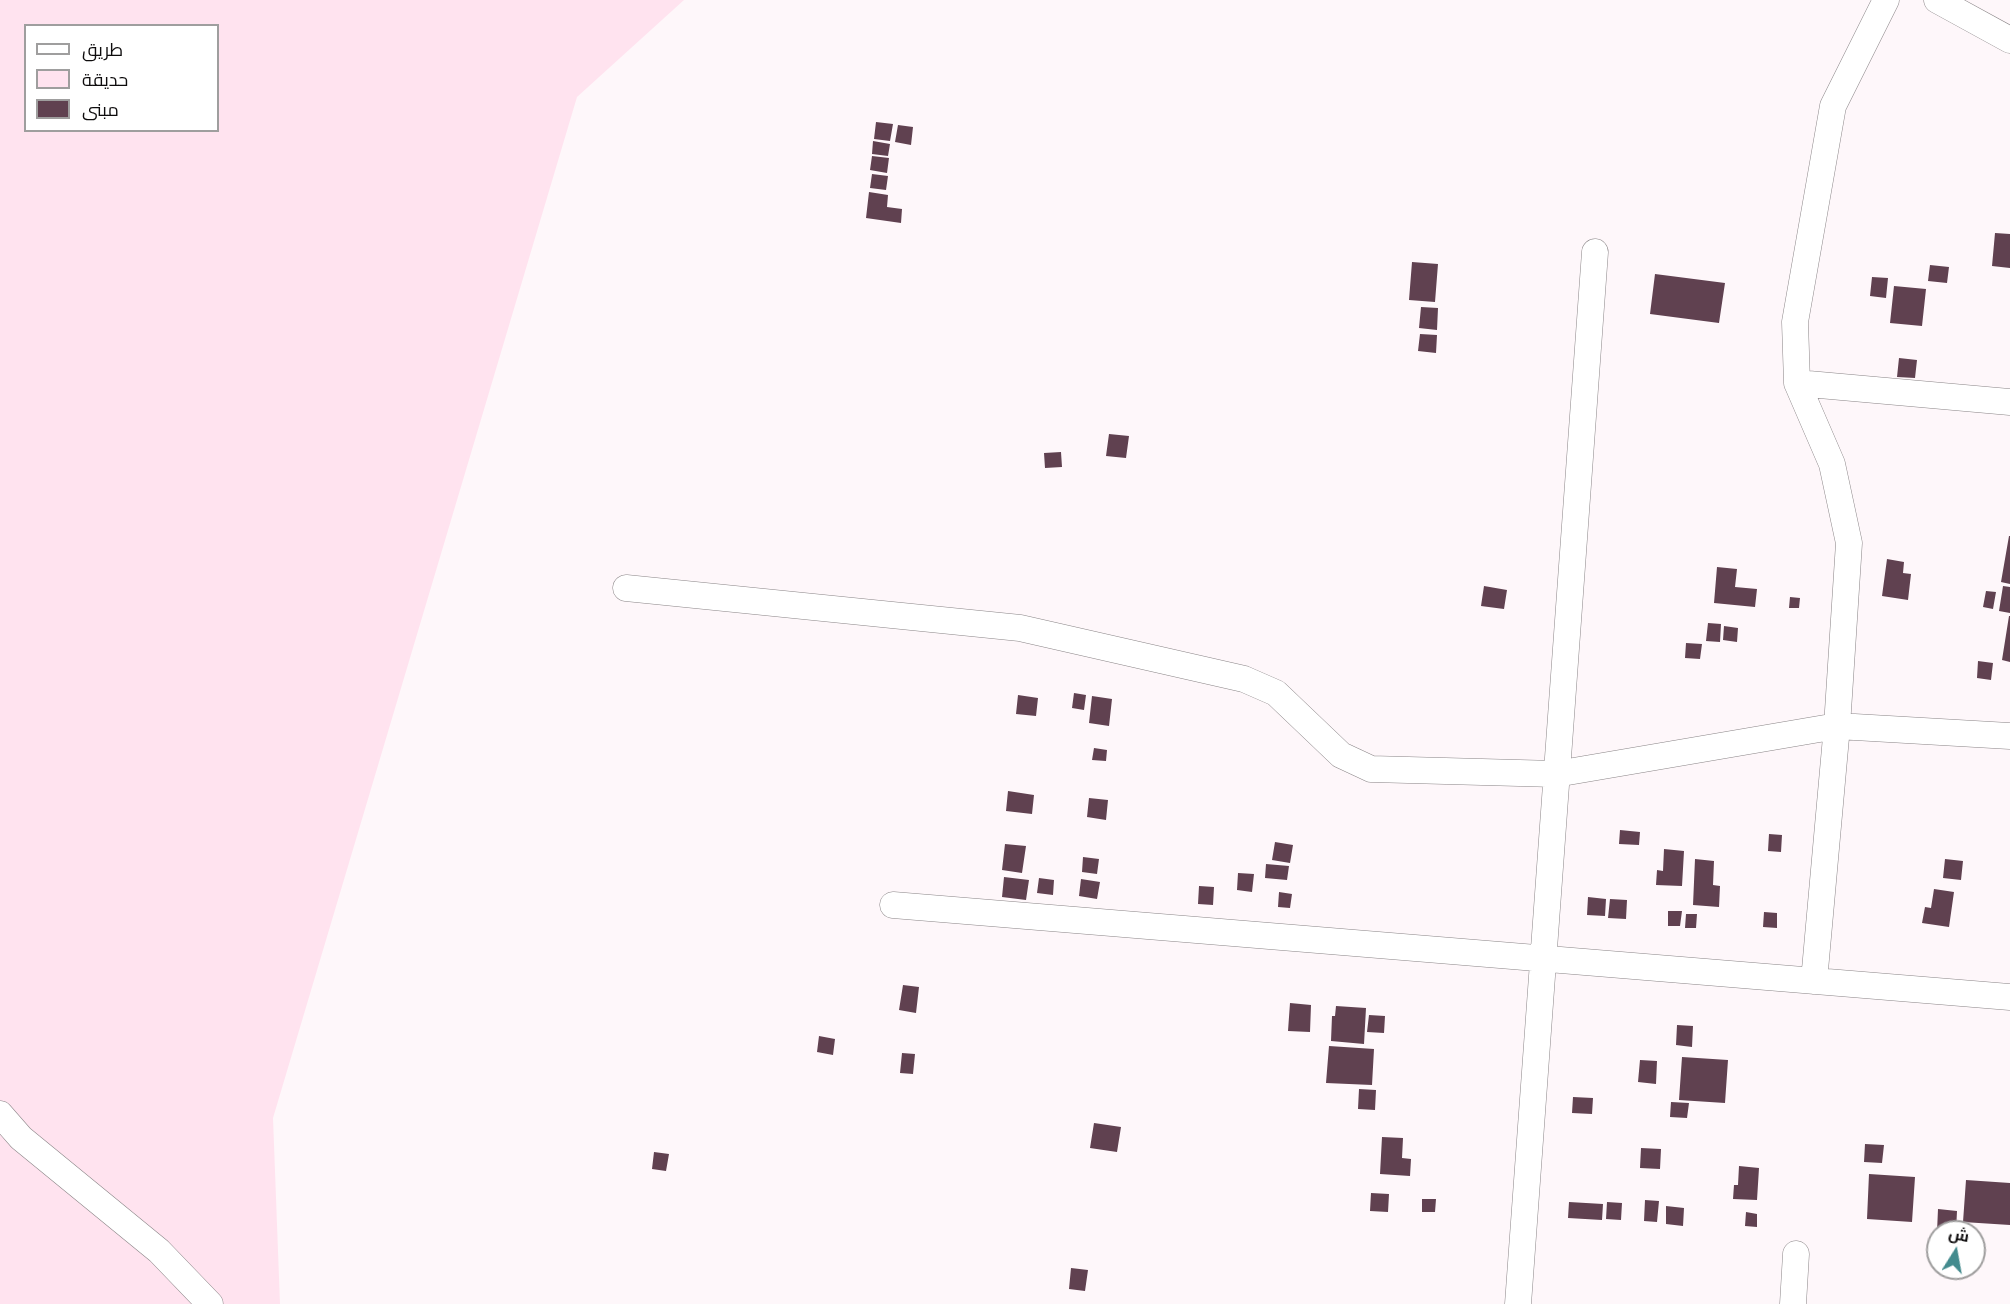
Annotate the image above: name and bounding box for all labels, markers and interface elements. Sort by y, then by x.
legend [24,24,219,132]
text: طريق [82,38,123,60]
text: حديقة [82,68,128,90]
text: مبنى [82,98,119,120]
north arrow [1926,1220,1986,1280]
text: ش [1947,1223,1971,1245]

